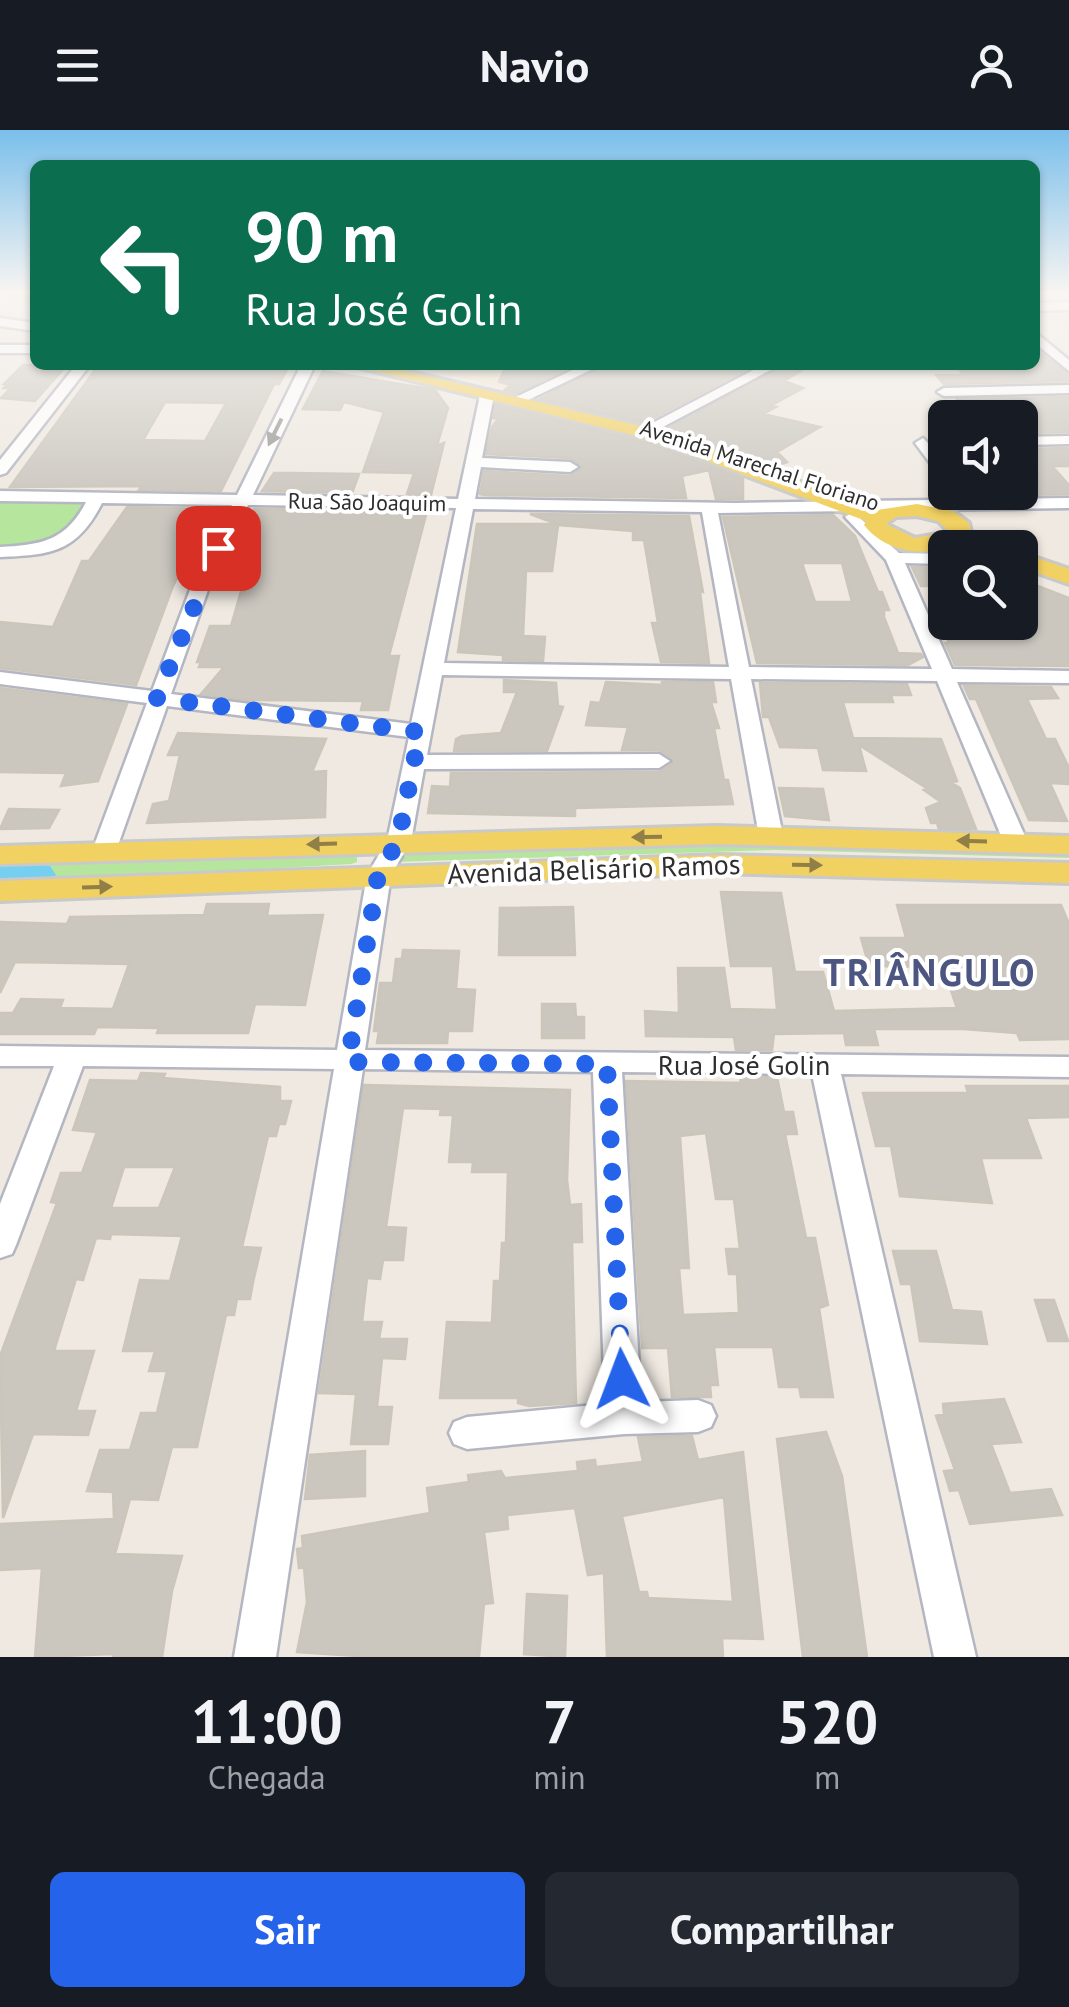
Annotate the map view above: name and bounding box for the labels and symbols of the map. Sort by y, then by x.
street label: Avenida Marechal Floriano [637,413,883,517]
one-way arrow [267,418,284,447]
street label: Rua São Joaquim [288,487,446,517]
pin [176,506,261,591]
one-way arrow [630,829,662,845]
one-way arrow [955,833,987,849]
one-way arrow [305,836,337,852]
street label: Avenida Belisário Ramos [447,845,741,892]
one-way arrow [791,858,823,874]
one-way arrow [82,878,114,894]
district label: TRIÂNGULO [823,947,1037,996]
street label: Rua José Golin [658,1046,830,1083]
position arrow [570,1327,674,1431]

